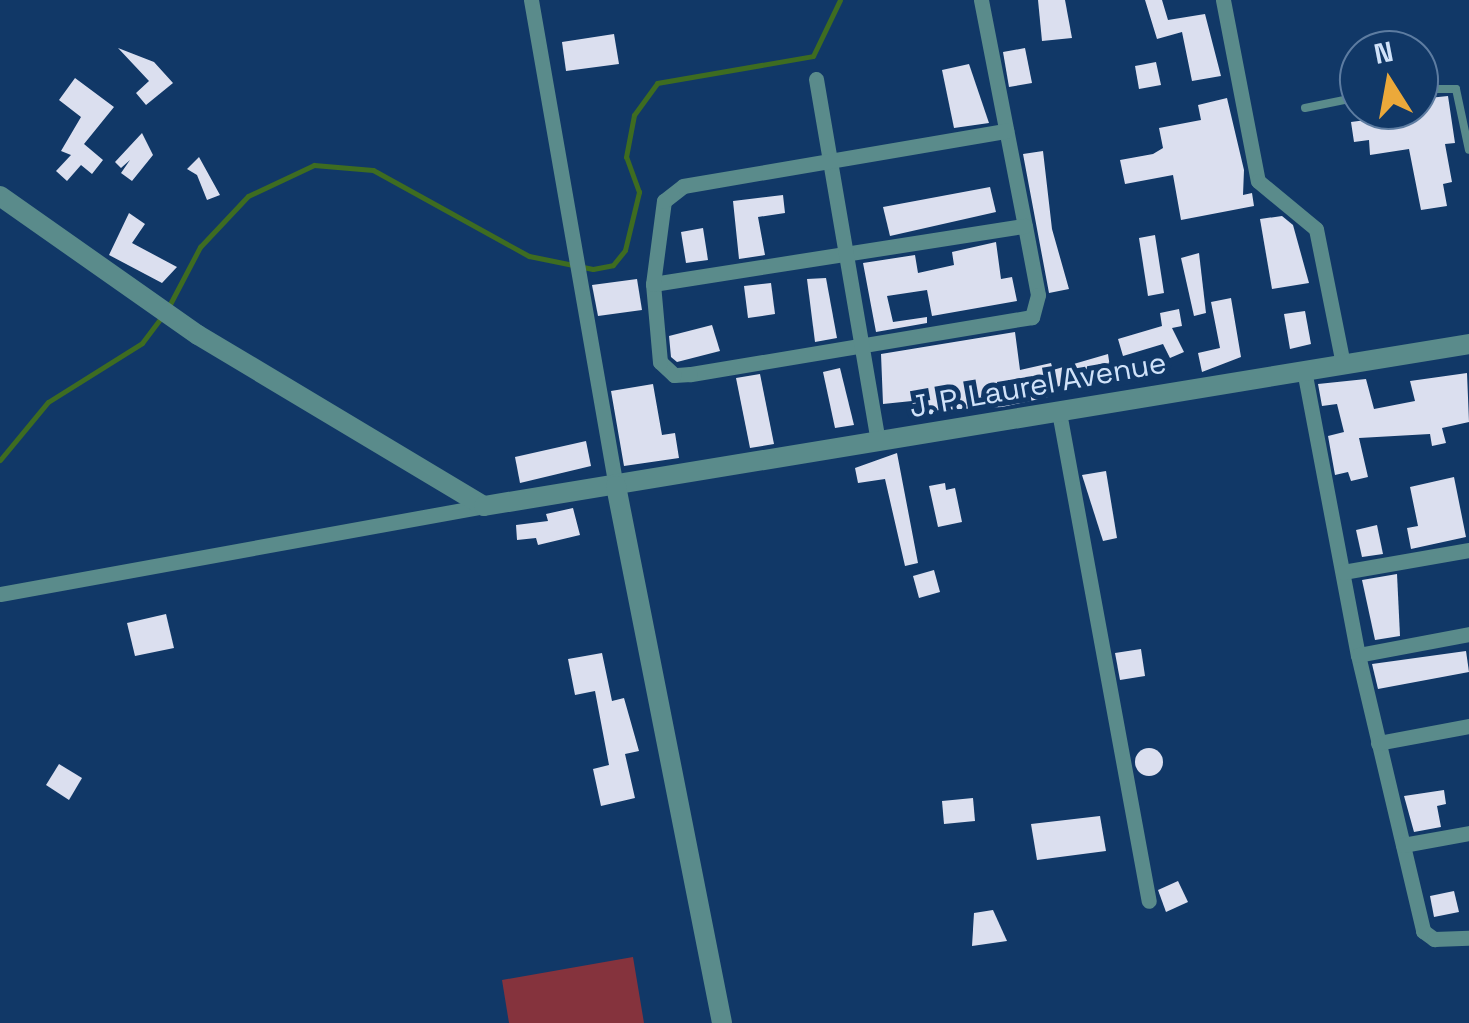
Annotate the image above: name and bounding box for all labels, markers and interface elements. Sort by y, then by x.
north arrow [1339,30,1439,130]
text: N [1371,33,1396,72]
street label: J. P. Laurel Avenue [906,344,1170,426]

